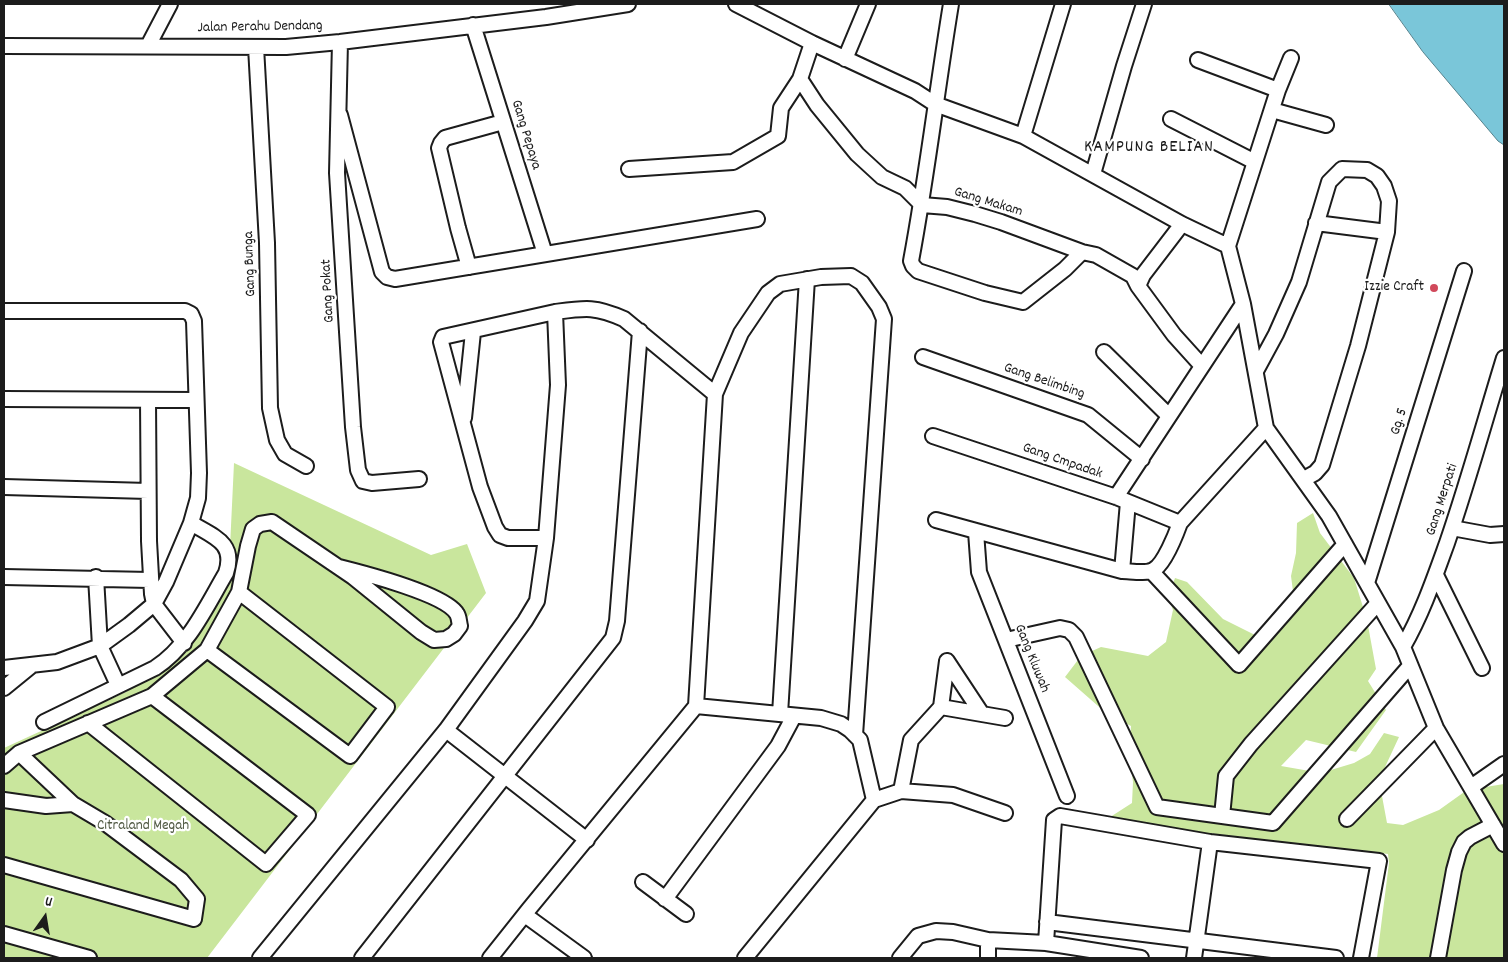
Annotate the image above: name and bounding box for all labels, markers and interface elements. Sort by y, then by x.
street label: Jalan Perahu Dendang [197,18,323,38]
street label: Gang Pepaya [506,98,544,172]
district label: KAMPUNG BELIAN [1082,138,1216,160]
street label: Gang Makam [951,184,1025,222]
street label: Gang Bunga [241,231,261,297]
street label: Gang Pokat [318,259,340,323]
place label: Izzie Craft [1364,279,1424,297]
marker: Izzie Craft [1428,282,1440,294]
street label: Gang Belimbing [1001,360,1087,404]
street label: Gg. 5 [1387,406,1413,438]
street label: Gang Cmpadak [1020,440,1104,484]
street label: Gang Merpati [1423,462,1463,538]
street label: Gang Kluwah [1009,622,1053,696]
park label: Citraland Megah [97,818,189,836]
north arrow [20,892,70,942]
text: U [43,892,54,913]

